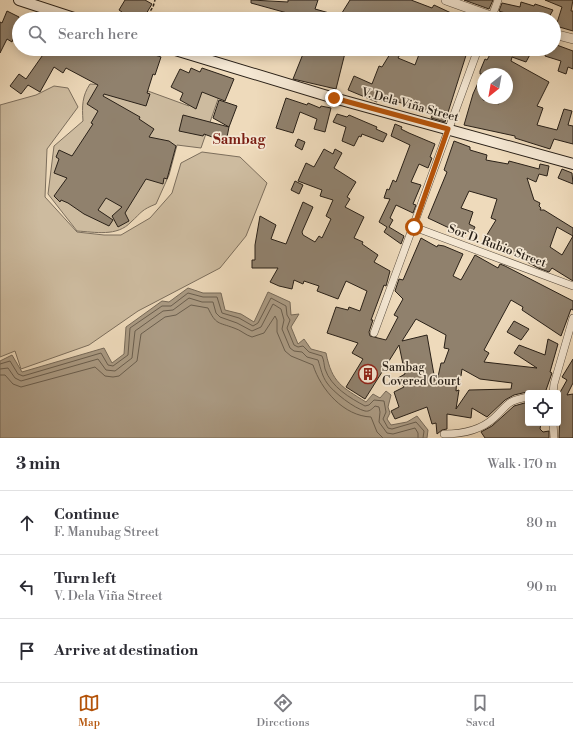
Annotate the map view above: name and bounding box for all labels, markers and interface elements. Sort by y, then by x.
search box [12,12,561,56]
icon: search [26,23,48,45]
text: Search here [58,25,138,44]
north arrow [477,68,513,104]
street label: V. Dela Viña Street [359,85,461,125]
route end [325,89,343,107]
district label: Sambag [213,131,266,149]
route start [405,218,423,236]
street label: Sor D. Rubio Street [446,221,549,271]
place label: Sambag Covered Court [382,360,461,389]
building icon: Sambag Covered Court [357,363,379,385]
map controls [525,390,561,426]
button: locate [525,390,561,426]
text: 3 min [16,453,60,475]
text: Walk · 170 m [487,456,557,472]
text: Continue [54,505,119,524]
icon: ahead [16,512,38,534]
text: 80 m [526,515,557,531]
text: F. Manubag Street [54,524,159,540]
text: Turn left [54,569,116,588]
icon: left [16,576,38,598]
text: 90 m [526,579,557,595]
text: V. Dela Viña Street [54,588,163,604]
icon: arrive [16,640,38,662]
text: Arrive at destination [54,641,198,660]
tab: Map [78,692,100,730]
tab: Directions [257,692,310,730]
tab: Saved [466,692,495,730]

